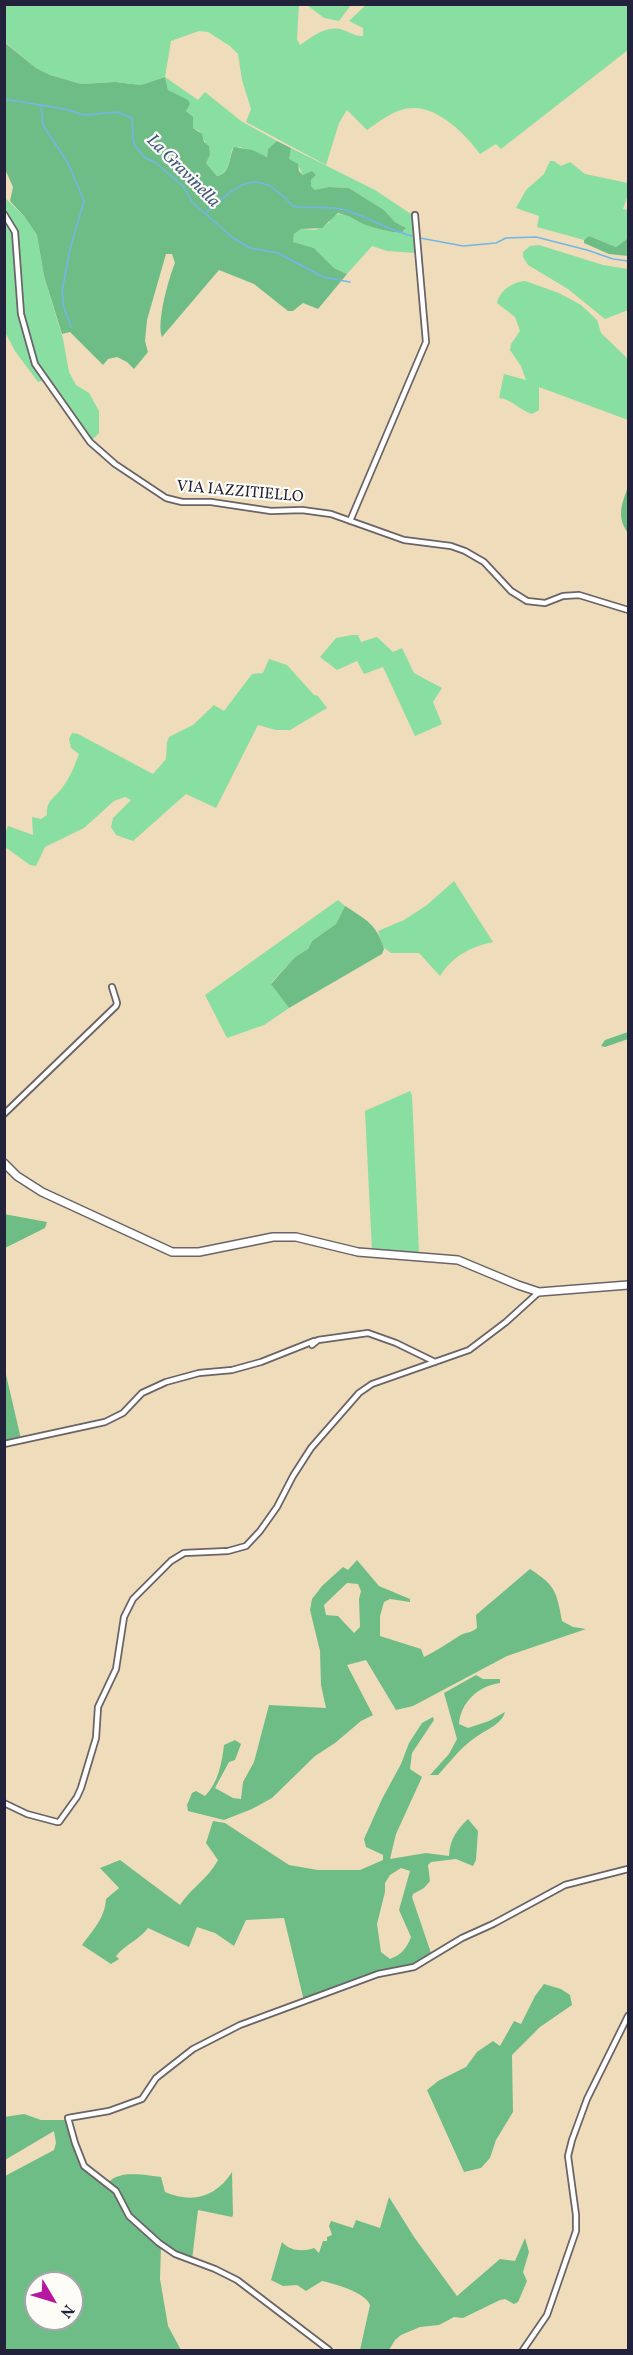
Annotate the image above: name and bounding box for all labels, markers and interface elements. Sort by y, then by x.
water label: La Gravinella [141,131,223,213]
street label: VIA IAZZITIELLO [176,478,304,508]
north arrow [24,2271,84,2331]
text: N [54,2299,79,2322]

